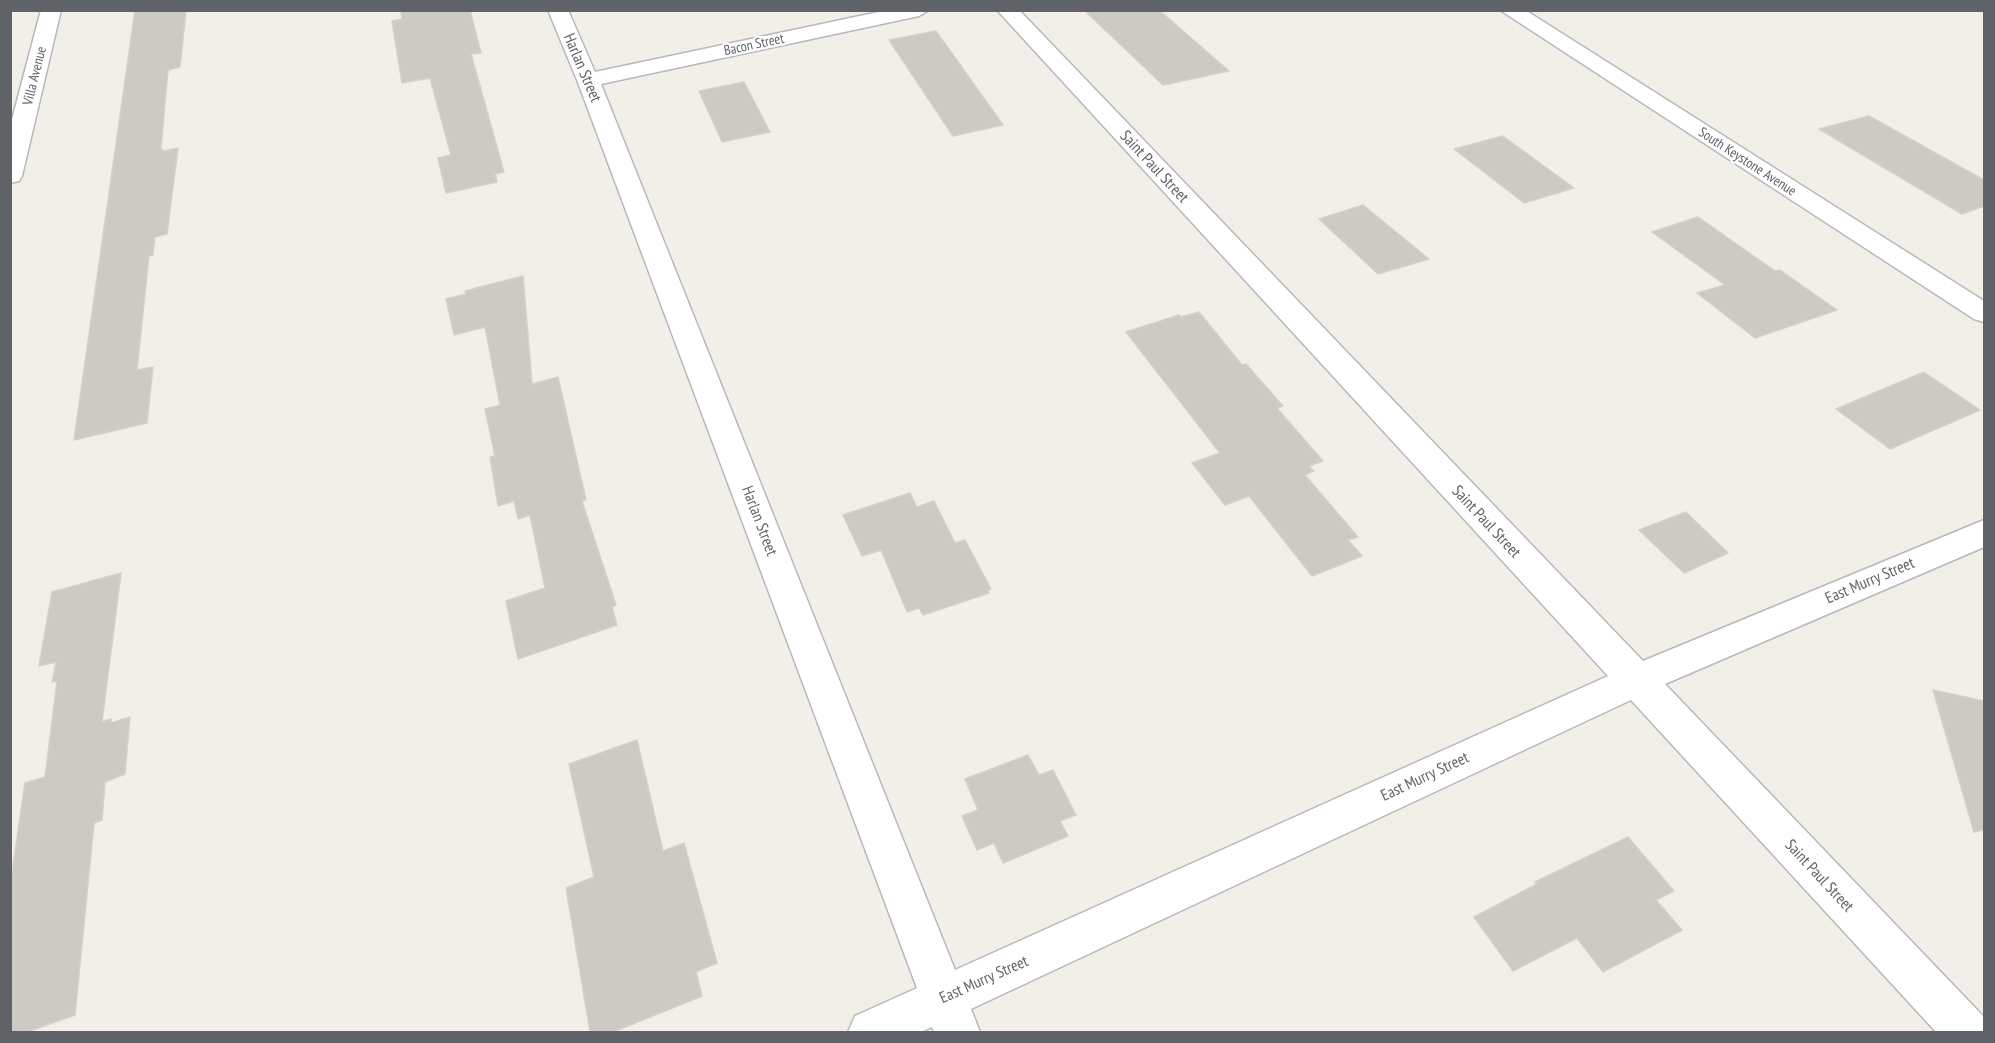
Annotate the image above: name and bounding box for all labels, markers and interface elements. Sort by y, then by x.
street label: Bacon Street [722,30,786,60]
street label: Harlan Street [559,31,605,105]
street label: Villa Avenue [20,45,50,107]
street label: South Keystone Avenue [1695,124,1799,200]
street label: Saint Paul Street [1116,127,1192,207]
street label: Saint Paul Street [1448,482,1524,562]
street label: Harlan Street [737,483,781,559]
street label: East Murry Street [1823,554,1917,608]
street label: East Murry Street [1378,748,1472,806]
street label: Saint Paul Street [1781,836,1857,916]
street label: East Murry Street [937,952,1031,1008]

